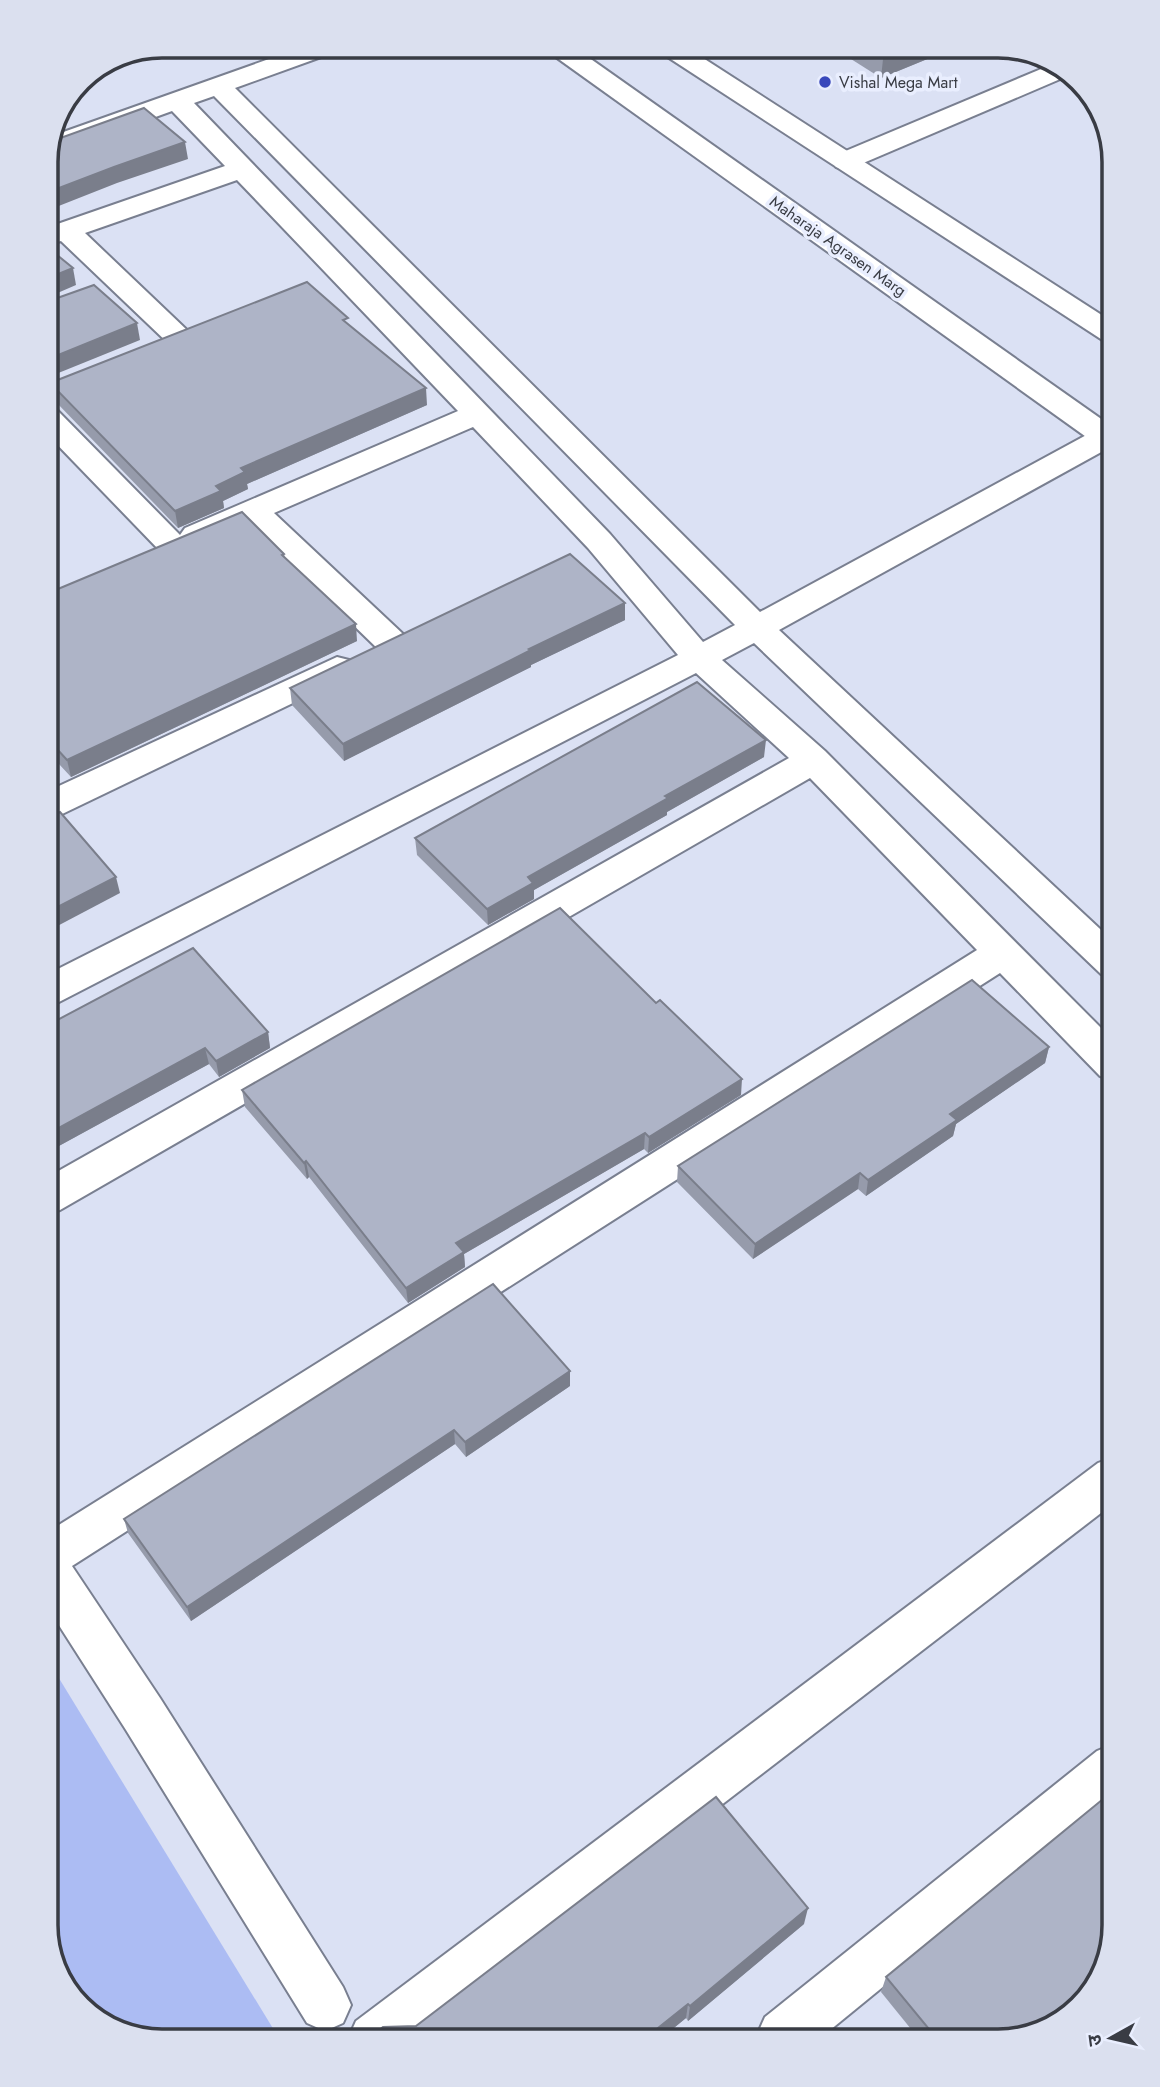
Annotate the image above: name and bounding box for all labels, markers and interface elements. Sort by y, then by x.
place label: Vishal Mega Mart [839,71,958,94]
marker: Vishal Mega Mart [817,74,833,90]
street label: Maharaja Agrasen Marg [765,190,911,302]
north arrow [1076,2003,1146,2073]
text: उ [1080,2032,1109,2048]

